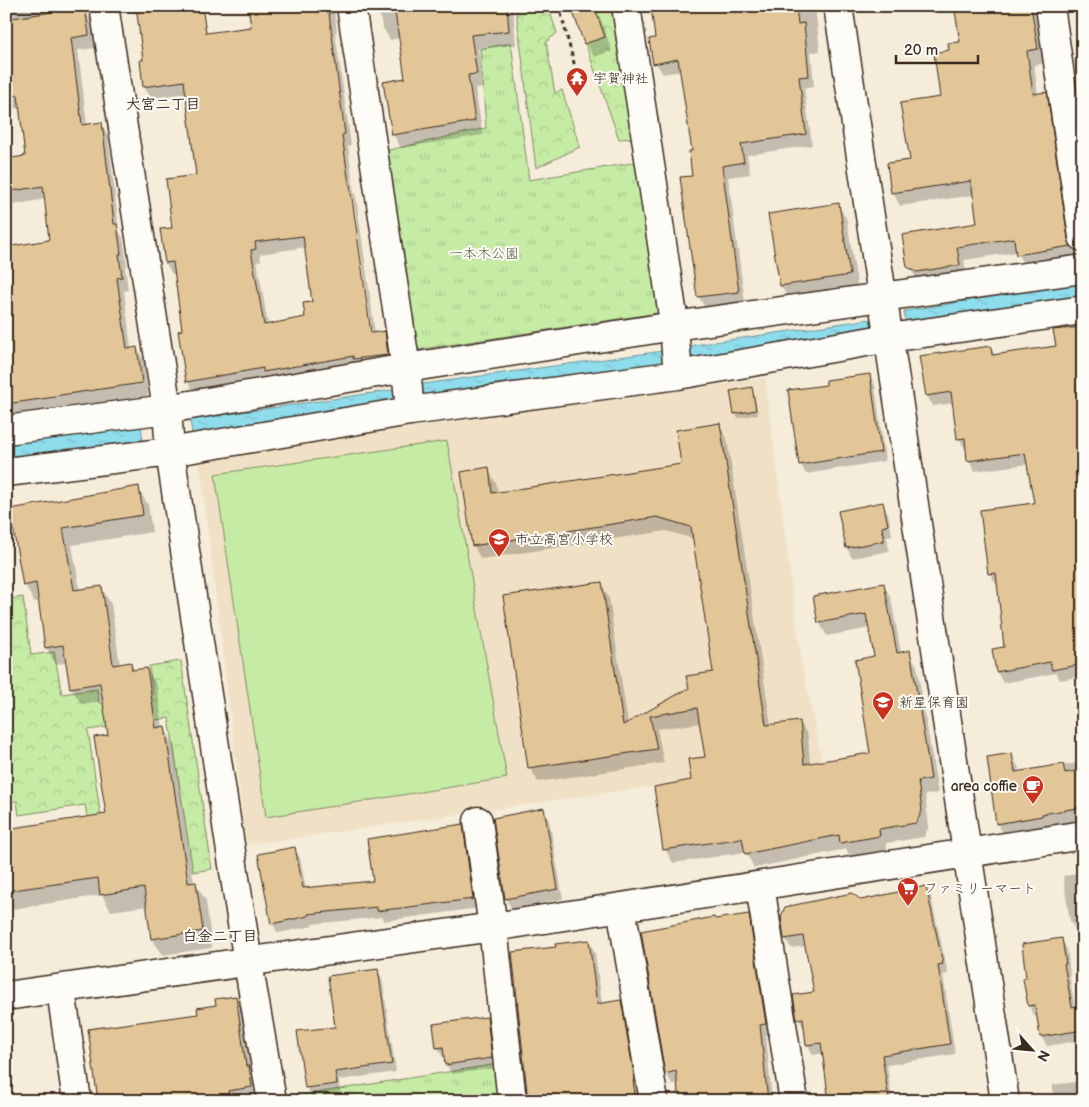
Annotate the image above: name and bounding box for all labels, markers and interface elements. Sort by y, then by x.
scale bar [896,32,979,64]
text: 20 m [904,41,938,60]
temple icon: 宇賀神社 [565,66,589,97]
place label: 宇賀神社 [593,70,649,87]
district label: 大宮二丁目 [125,95,201,114]
park label: 一本木公園 [449,245,519,262]
school or university icon: 市立高宮小学校 [487,527,511,558]
place label: 市立高宮小学校 [515,531,613,548]
school or university icon: 新星保育園 [871,690,895,721]
place label: 新星保育園 [899,694,969,711]
cafe icon: area coffie [1021,774,1045,805]
place label: area coffie [951,778,1017,795]
supermarket icon: ファミリーマート [896,876,920,907]
place label: ファミリーマート [924,880,1036,897]
district label: 白金二丁目 [182,927,258,946]
north arrow [1006,1024,1056,1074]
text: N [1033,1047,1053,1064]

